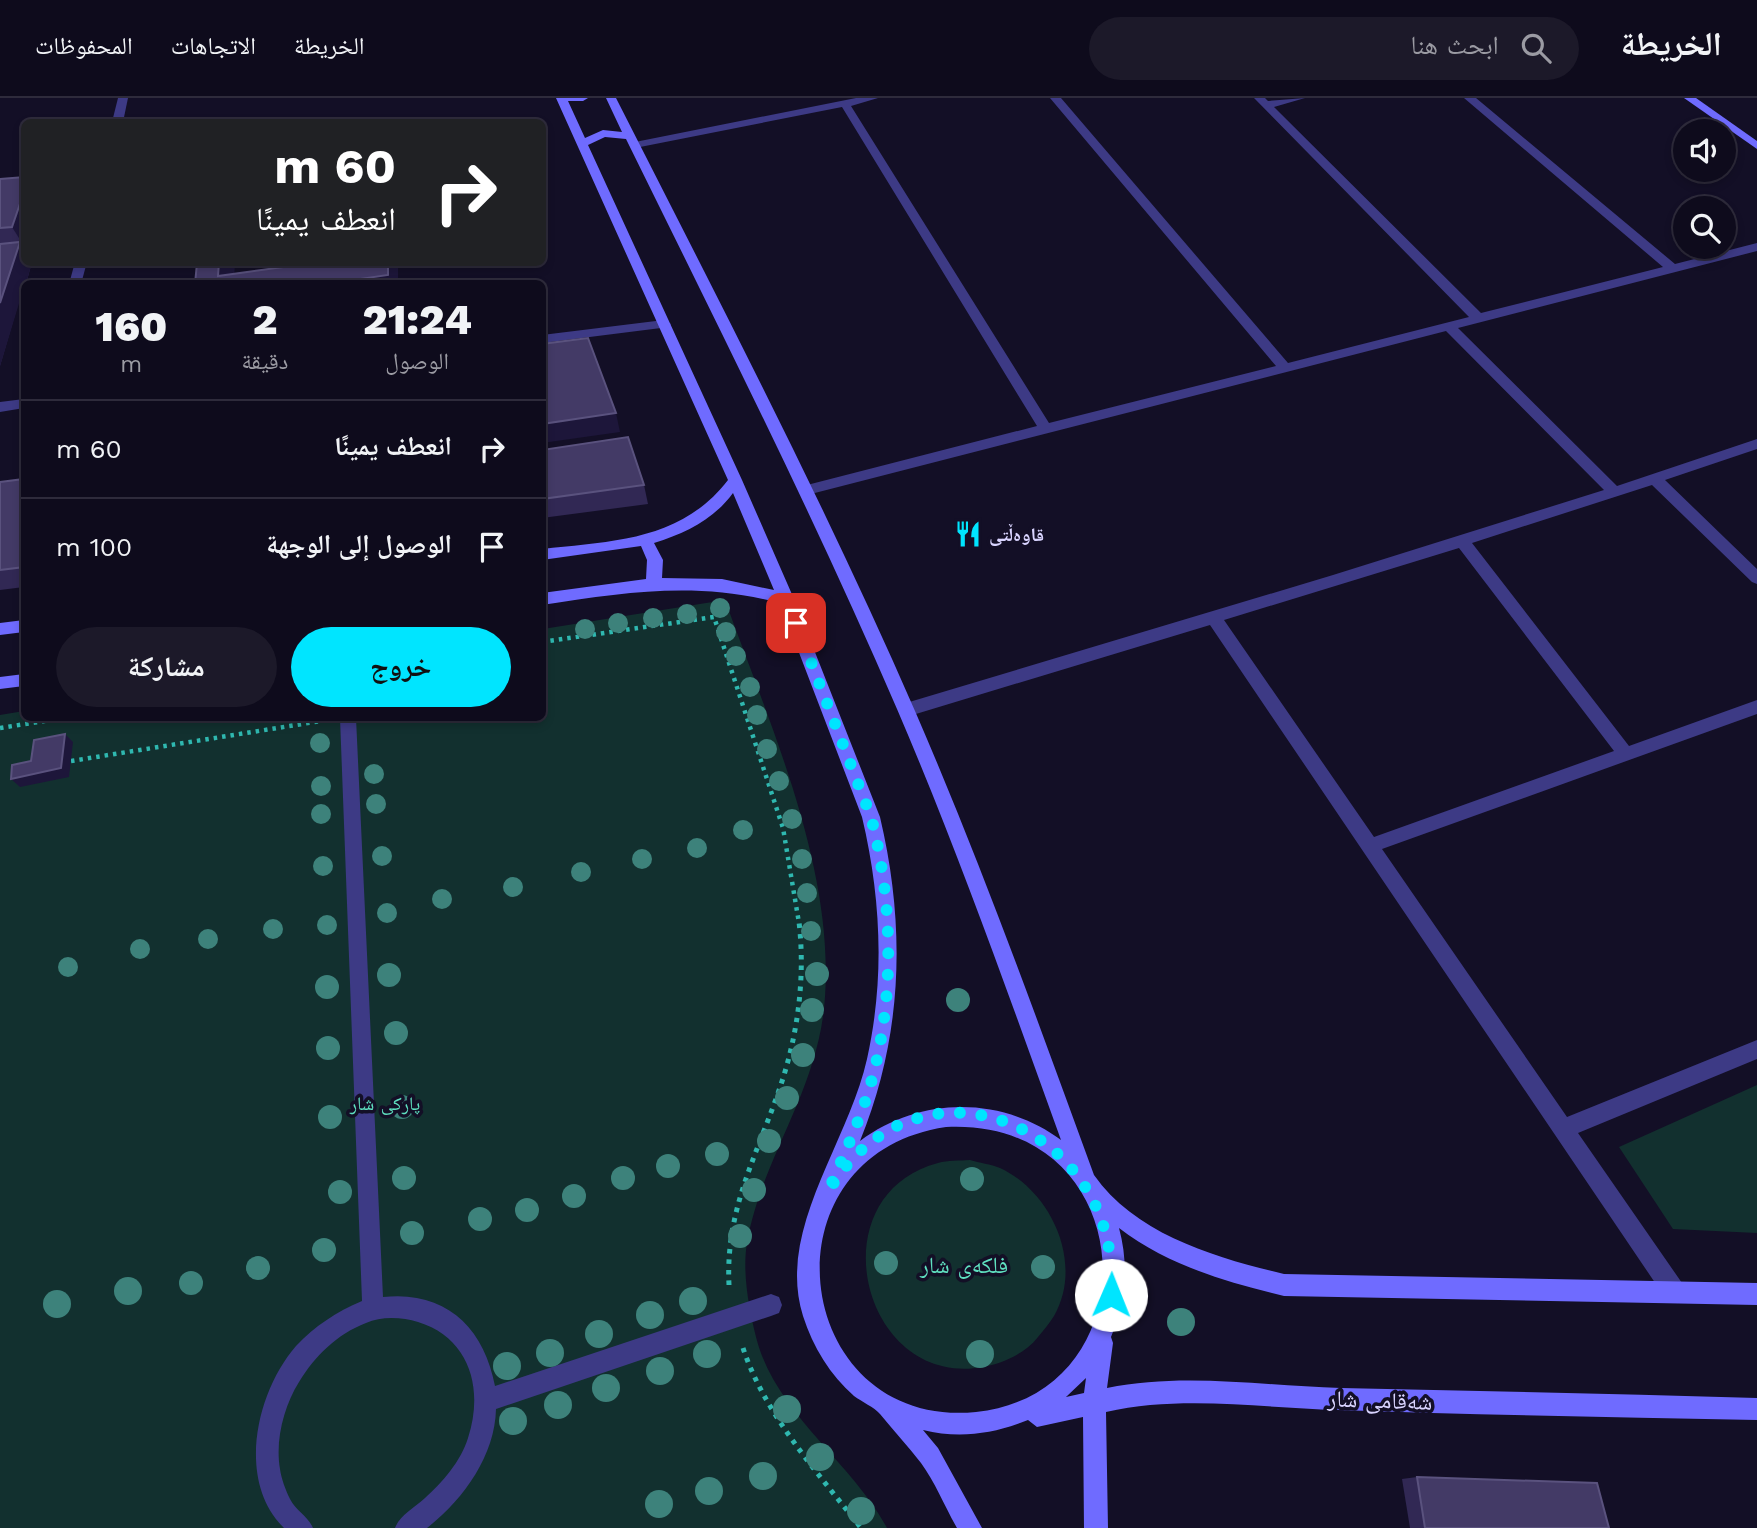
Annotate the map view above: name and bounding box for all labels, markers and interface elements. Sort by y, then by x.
search box [1089,17,1579,80]
text: الخريطة [1621,24,1722,63]
icon: search [1517,29,1555,67]
text: ابحث هنا [1411,30,1499,60]
text: المحفوظات [35,32,133,60]
text: الاتجاهات [171,32,256,60]
text: الخريطة [294,32,365,60]
map controls [1673,119,1736,259]
button: sound [1673,119,1736,182]
text: 60 m [274,137,396,195]
icon: right [420,147,511,238]
button: search [1673,196,1736,259]
text: انعطف يمينًا [256,200,396,238]
text: 2 [252,295,277,344]
text: 21:24 [362,295,472,344]
text: 160 [95,302,167,351]
text: دقيقة [241,348,288,375]
text: الوصول [385,348,449,375]
text: m [120,351,142,378]
icon: right [473,430,511,468]
text: انعطف يمينًا [334,431,452,461]
text: 60 m [56,434,122,464]
restaurant icon: قاوەڵتی [953,519,983,549]
place label: قاوەڵتی [989,523,1044,546]
icon: arrive [473,528,511,566]
text: الوصول إلى الوجهة [266,529,452,559]
text: 100 m [56,532,132,562]
pin [766,593,826,653]
icon: arrive [777,604,815,642]
button: مشاركة [56,627,277,707]
button: خروج [291,627,511,707]
park label: پارکی شار [349,1092,420,1115]
park label: فلکەی شار [919,1252,1008,1279]
position arrow [1074,1258,1148,1332]
street label: شەقامی شار [1326,1385,1433,1416]

